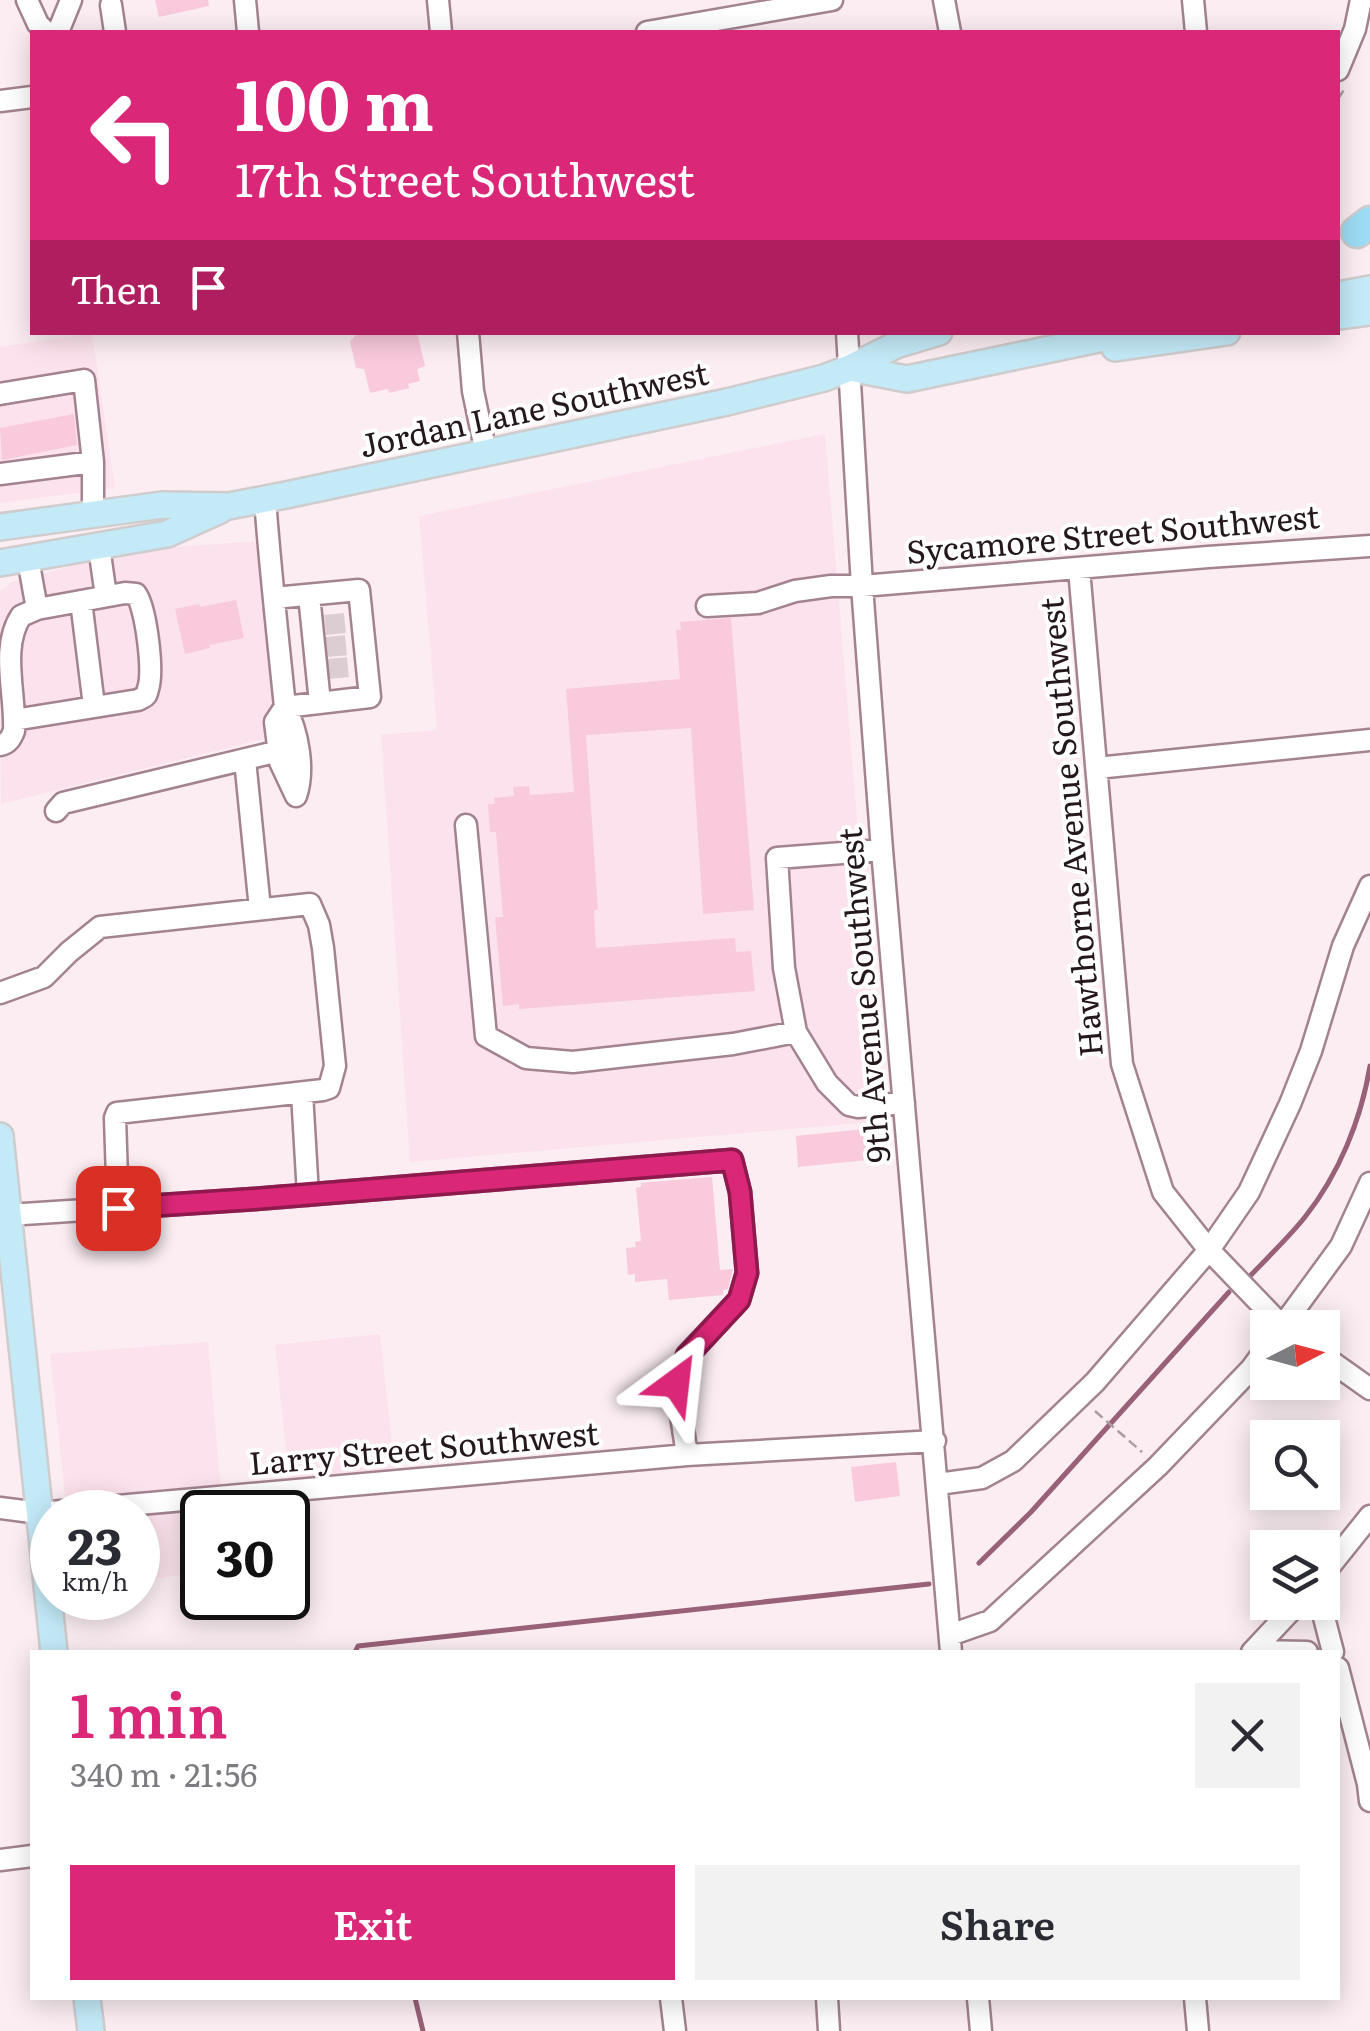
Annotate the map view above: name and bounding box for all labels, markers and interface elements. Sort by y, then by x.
text: 100 m [235,49,434,153]
icon: left [70,70,200,200]
text: 17th Street Southwest [235,144,695,211]
text: Then [70,259,161,316]
icon: arrive [181,260,236,315]
street label: Jordan Lane Southwest [355,347,712,467]
street label: Sycamore Street Southwest [904,490,1321,574]
street label: Hawthorne Avenue Southwest [1025,596,1113,1059]
street label: 9th Avenue Southwest [823,826,901,1165]
pin [76,1166,161,1251]
icon: arrive [91,1181,146,1236]
north arrow [1250,1310,1340,1400]
map controls [1250,1310,1340,1620]
position arrow [624,1331,728,1435]
street label: Larry Street Southwest [247,1407,601,1485]
button: search [1250,1420,1340,1510]
speed limit sign: 30 [180,1490,310,1620]
text: 23 [68,1506,122,1580]
button: layers [1250,1530,1340,1620]
text: km/h [62,1562,128,1599]
text: 1 min [70,1667,228,1756]
button: close [1195,1683,1300,1788]
text: 340 m · 21:56 [70,1749,258,1797]
button: Exit [70,1865,675,1980]
button: Share [695,1865,1300,1980]

